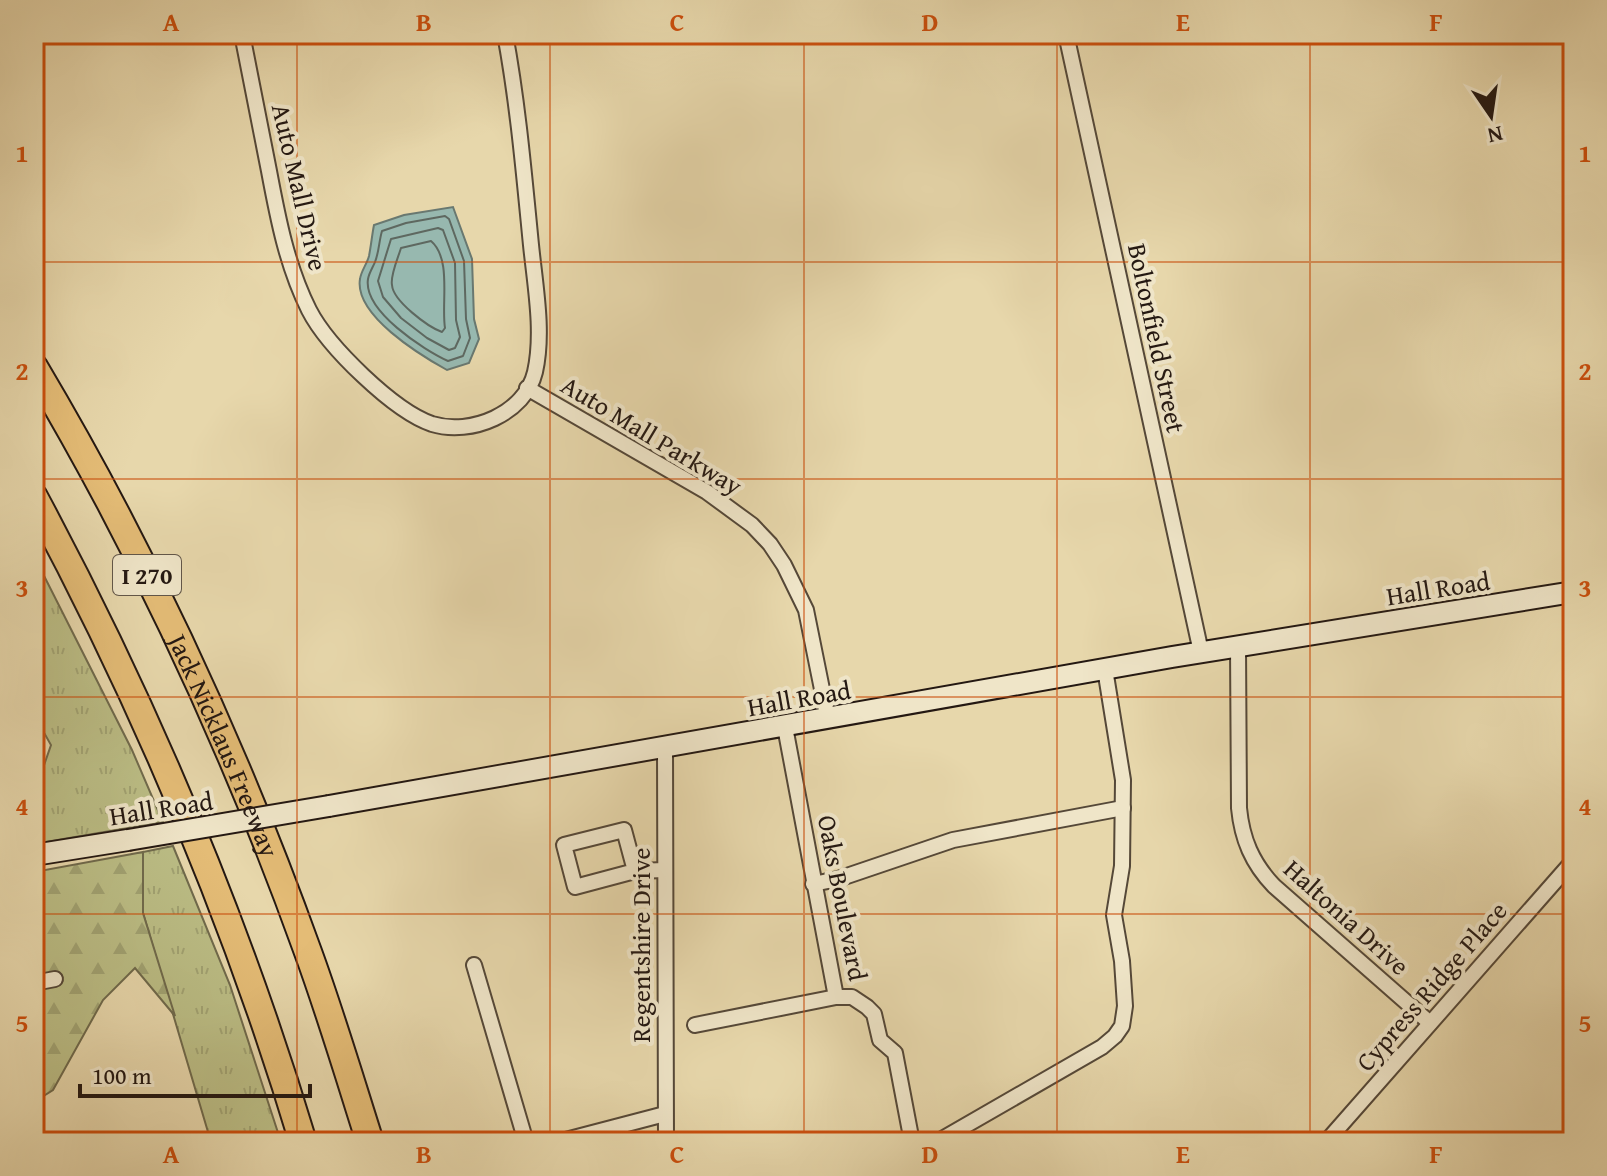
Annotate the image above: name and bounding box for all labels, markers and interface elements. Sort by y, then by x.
text: A [163,2,180,41]
text: B [416,2,432,41]
text: C [670,2,684,41]
text: D [922,2,938,41]
text: E [1176,2,1190,41]
text: F [1429,2,1443,41]
north arrow [1451,76,1531,156]
street label: Auto Mall Drive [262,100,338,274]
text: N [1484,118,1506,153]
text: 1 [15,133,29,172]
text: 1 [1578,133,1592,172]
street label: Boltonfield Street [1118,240,1196,436]
text: 2 [15,351,29,390]
text: 2 [1578,351,1592,390]
street label: Auto Mall Parkway [554,365,750,505]
road number: I 270 [113,555,181,595]
street label: Hall Road [1383,561,1493,615]
text: 3 [15,568,29,607]
text: 3 [1578,568,1592,607]
street label: Jack Nicklaus Freeway [158,624,290,863]
street label: Hall Road [744,670,854,726]
street label: Hall Road [106,781,216,835]
text: 4 [15,786,29,825]
text: 4 [1578,786,1592,825]
street label: Oaks Boulevard [808,812,878,984]
street label: Regentshire Drive [621,848,660,1042]
street label: Haltonia Drive [1275,850,1419,984]
street label: Cypress Ridge Place [1346,892,1516,1080]
text: 5 [15,1003,29,1042]
text: 5 [1578,1003,1592,1042]
scale bar [80,1048,310,1098]
text: 100 m [92,1058,152,1093]
text: A [163,1134,180,1173]
text: B [416,1134,432,1173]
text: C [670,1134,684,1173]
text: D [922,1134,938,1173]
text: E [1176,1134,1190,1173]
text: F [1429,1134,1443,1173]

